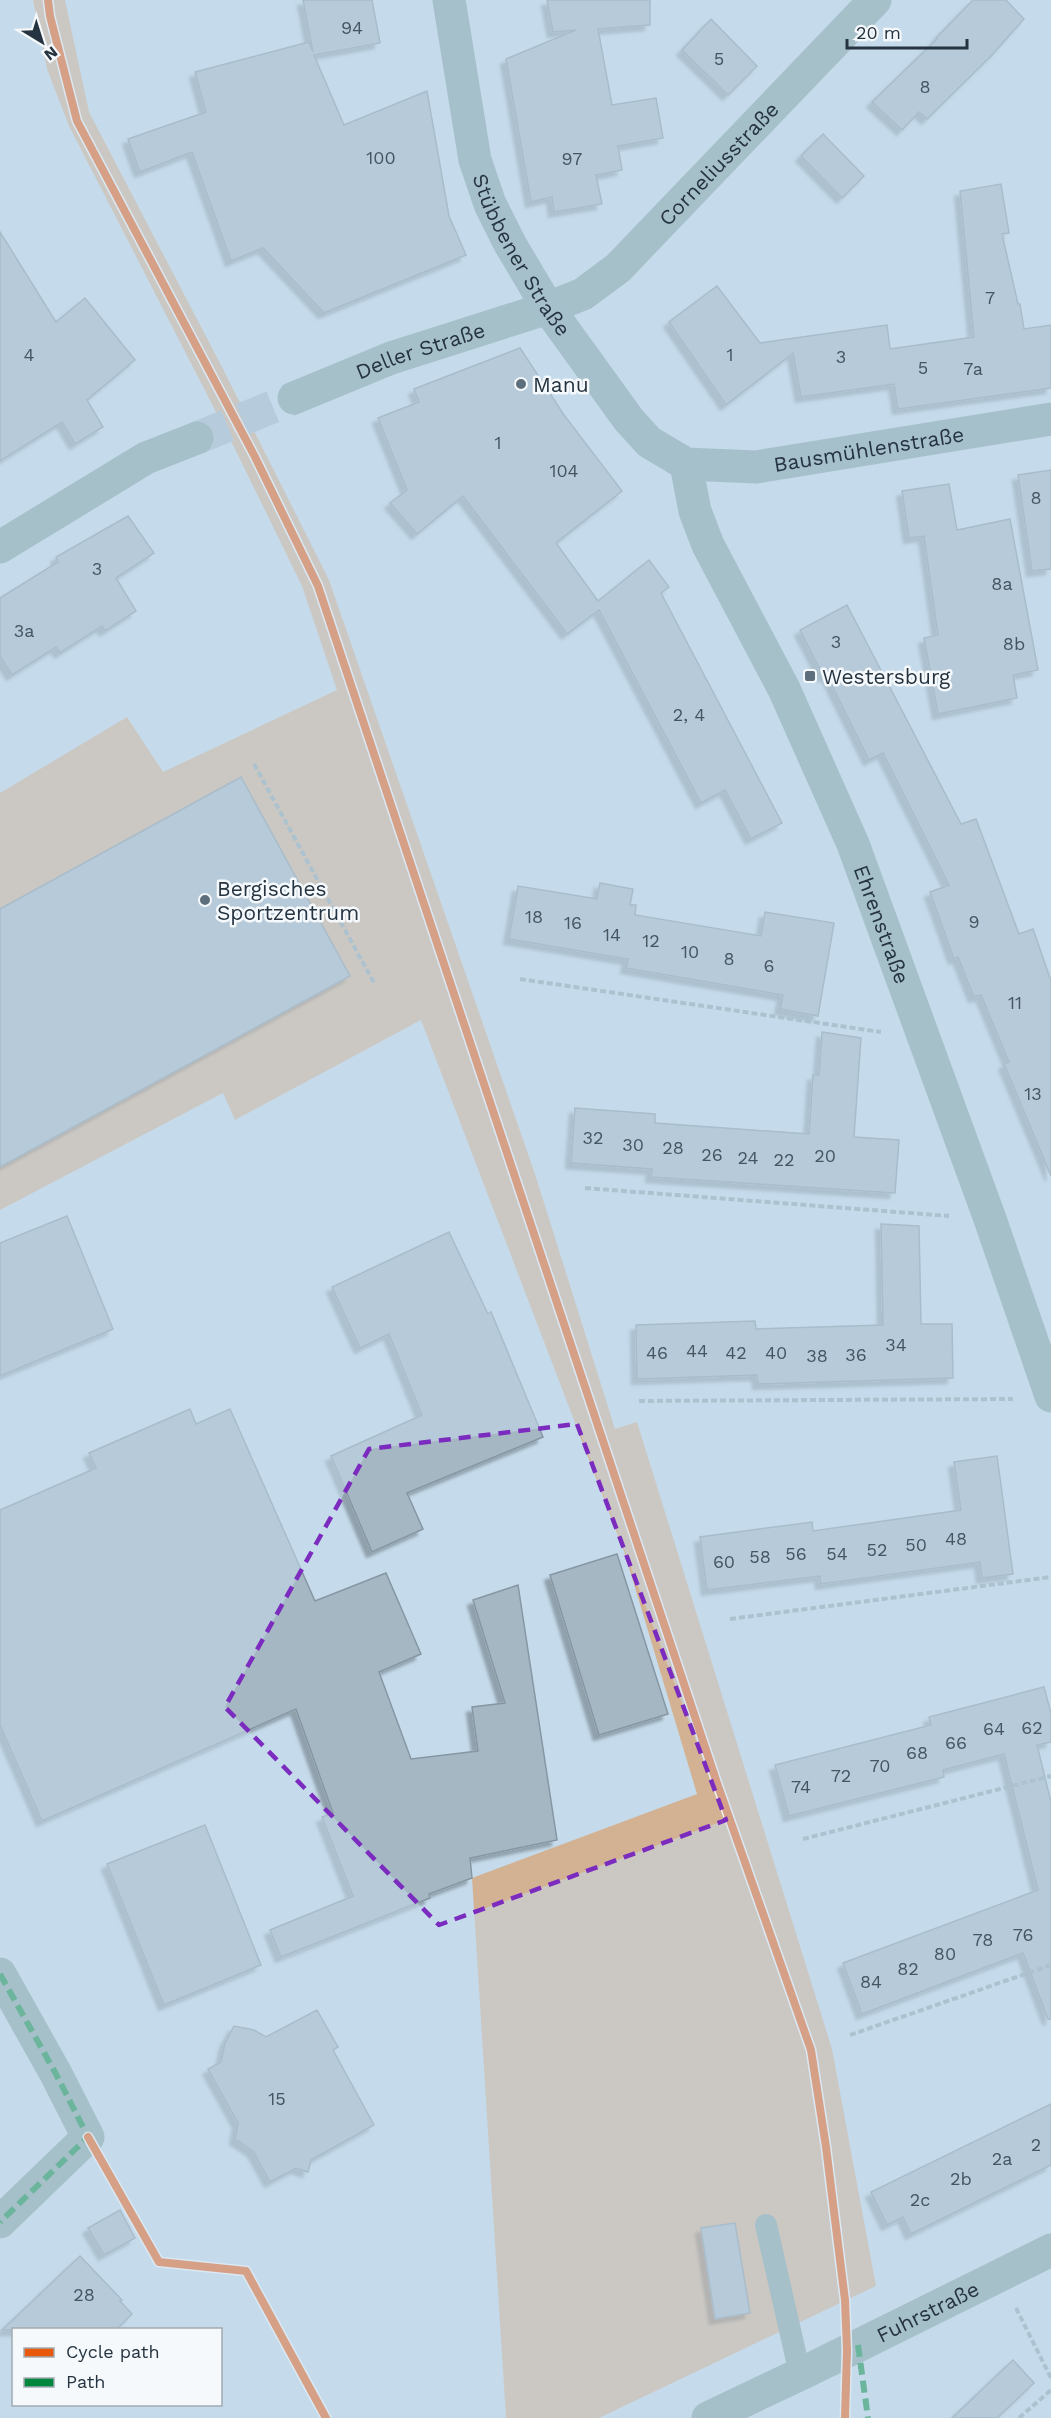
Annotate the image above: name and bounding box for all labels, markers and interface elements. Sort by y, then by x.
north arrow [12,12,72,72]
scale bar [847,12,967,50]
house number: 94 [341,17,363,38]
text: 20 m [856,22,901,43]
text: N [40,42,61,65]
house number: 5 [714,48,724,69]
house number: 8 [919,76,931,97]
street label: Corneliusstraße [653,96,783,230]
house number: 100 [366,147,396,168]
house number: 97 [562,148,582,169]
street label: Stübbener Straße [468,170,576,341]
house number: 7 [985,287,995,308]
street label: Deller Straße [352,316,488,384]
house number: 4 [24,344,35,365]
house number: 1 [726,344,734,365]
house number: 3 [836,346,846,367]
house number: 5 [918,357,928,378]
house number: 7a [963,358,983,379]
place label: Manu [533,372,589,397]
marker: Manu [514,377,528,391]
street label: Bausmühlenstraße [772,421,966,476]
house number: 1 [494,432,502,453]
house number: 104 [549,460,579,481]
house number: 8 [1030,487,1042,508]
house number: 3 [92,558,102,579]
house number: 8a [991,573,1013,594]
house number: 3a [14,620,34,641]
house number: 3 [831,631,841,652]
house number: 8b [1003,633,1025,654]
place label: Westersburg [822,664,951,689]
marker: Westersburg [803,669,817,683]
house number: 2, 4 [673,704,705,725]
street label: Ehrenstraße [849,861,915,987]
place label: Bergisches Sportzentrum [217,876,359,925]
marker: Bergisches Sportzentrum [198,893,212,907]
house number: 18 [525,906,543,927]
house number: 9 [968,911,980,932]
house number: 16 [564,912,582,933]
house number: 14 [603,924,621,945]
house number: 12 [642,930,660,951]
house number: 10 [681,941,699,962]
house number: 8 [723,948,735,969]
house number: 6 [764,955,774,976]
house number: 11 [1008,992,1022,1013]
house number: 13 [1024,1083,1042,1104]
house number: 32 [583,1127,604,1148]
house number: 30 [622,1134,644,1155]
house number: 28 [662,1137,684,1158]
house number: 26 [701,1144,723,1165]
house number: 20 [814,1145,836,1166]
house number: 24 [738,1147,758,1168]
house number: 22 [774,1149,795,1170]
house number: 34 [885,1334,907,1355]
house number: 44 [686,1340,708,1361]
house number: 46 [646,1342,668,1363]
house number: 42 [725,1342,747,1363]
house number: 40 [765,1342,787,1363]
house number: 36 [845,1344,867,1365]
house number: 38 [806,1345,828,1366]
house number: 48 [945,1528,967,1549]
house number: 50 [905,1534,927,1555]
house number: 52 [867,1539,887,1560]
house number: 56 [785,1543,807,1564]
house number: 54 [826,1543,848,1564]
house number: 58 [749,1546,771,1567]
house number: 60 [713,1551,735,1572]
house number: 62 [1021,1717,1043,1738]
house number: 64 [983,1718,1005,1739]
house number: 66 [945,1732,967,1753]
house number: 68 [906,1742,928,1763]
house number: 70 [870,1755,890,1776]
house number: 72 [831,1765,851,1786]
house number: 74 [791,1776,811,1797]
house number: 76 [1013,1924,1033,1945]
house number: 78 [973,1929,993,1950]
house number: 80 [934,1943,956,1964]
house number: 82 [897,1958,919,1979]
house number: 84 [860,1971,882,1992]
house number: 15 [268,2088,286,2109]
house number: 2 [1031,2134,1041,2155]
house number: 2a [992,2148,1012,2169]
house number: 2b [950,2168,972,2189]
house number: 2c [910,2189,930,2210]
street label: Fuhrstraße [872,2275,983,2347]
house number: 28 [73,2284,95,2305]
legend [12,2328,222,2406]
text: Cycle path [66,2341,160,2362]
text: Path [66,2371,106,2392]

